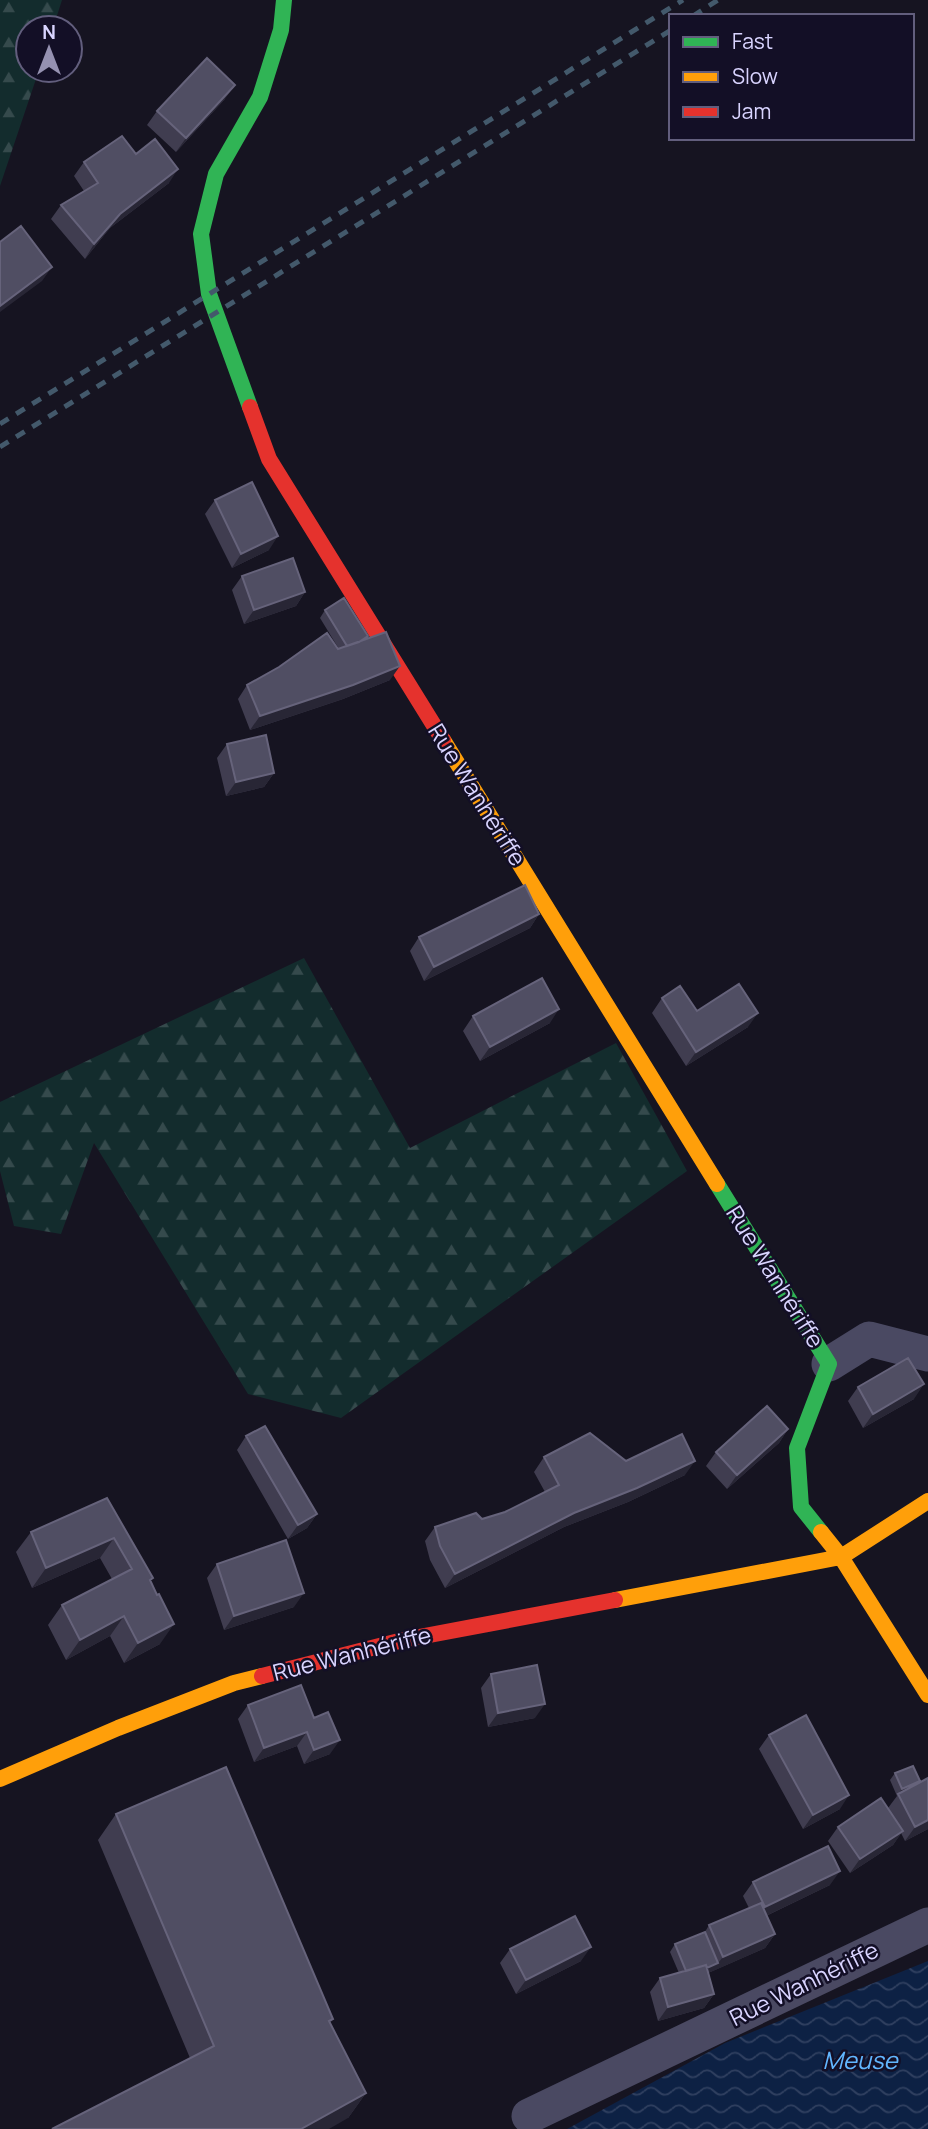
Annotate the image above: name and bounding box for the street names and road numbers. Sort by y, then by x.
street label: Rue Wanhériffe [421,717,534,872]
street label: Rue Wanhériffe [719,1199,832,1354]
street label: Rue Wanhériffe [269,1618,434,1688]
street label: Rue Wanhériffe [724,1933,883,2033]

